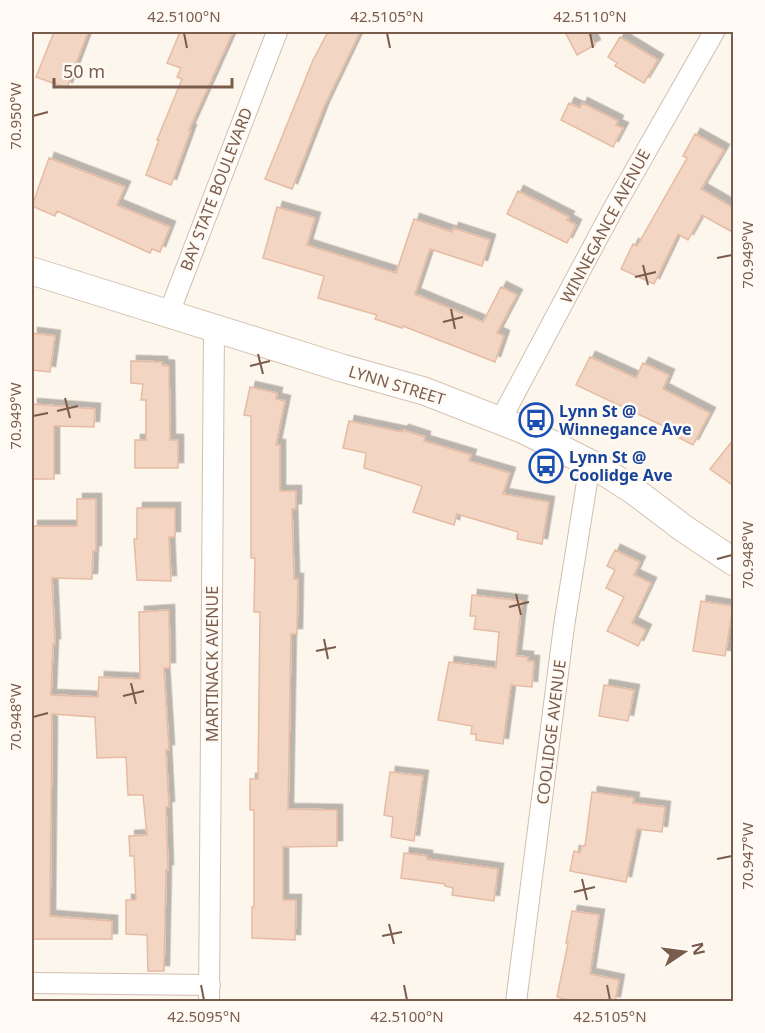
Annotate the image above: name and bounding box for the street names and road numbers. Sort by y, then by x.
street label: BAY STATE BOULEVARD [175,104,257,274]
street label: WINNEGANCE AVENUE [555,145,655,307]
street label: LYNN STREET [346,360,448,410]
street label: MARTINACK AVENUE [201,586,223,742]
street label: COOLIDGE AVENUE [531,658,571,806]

